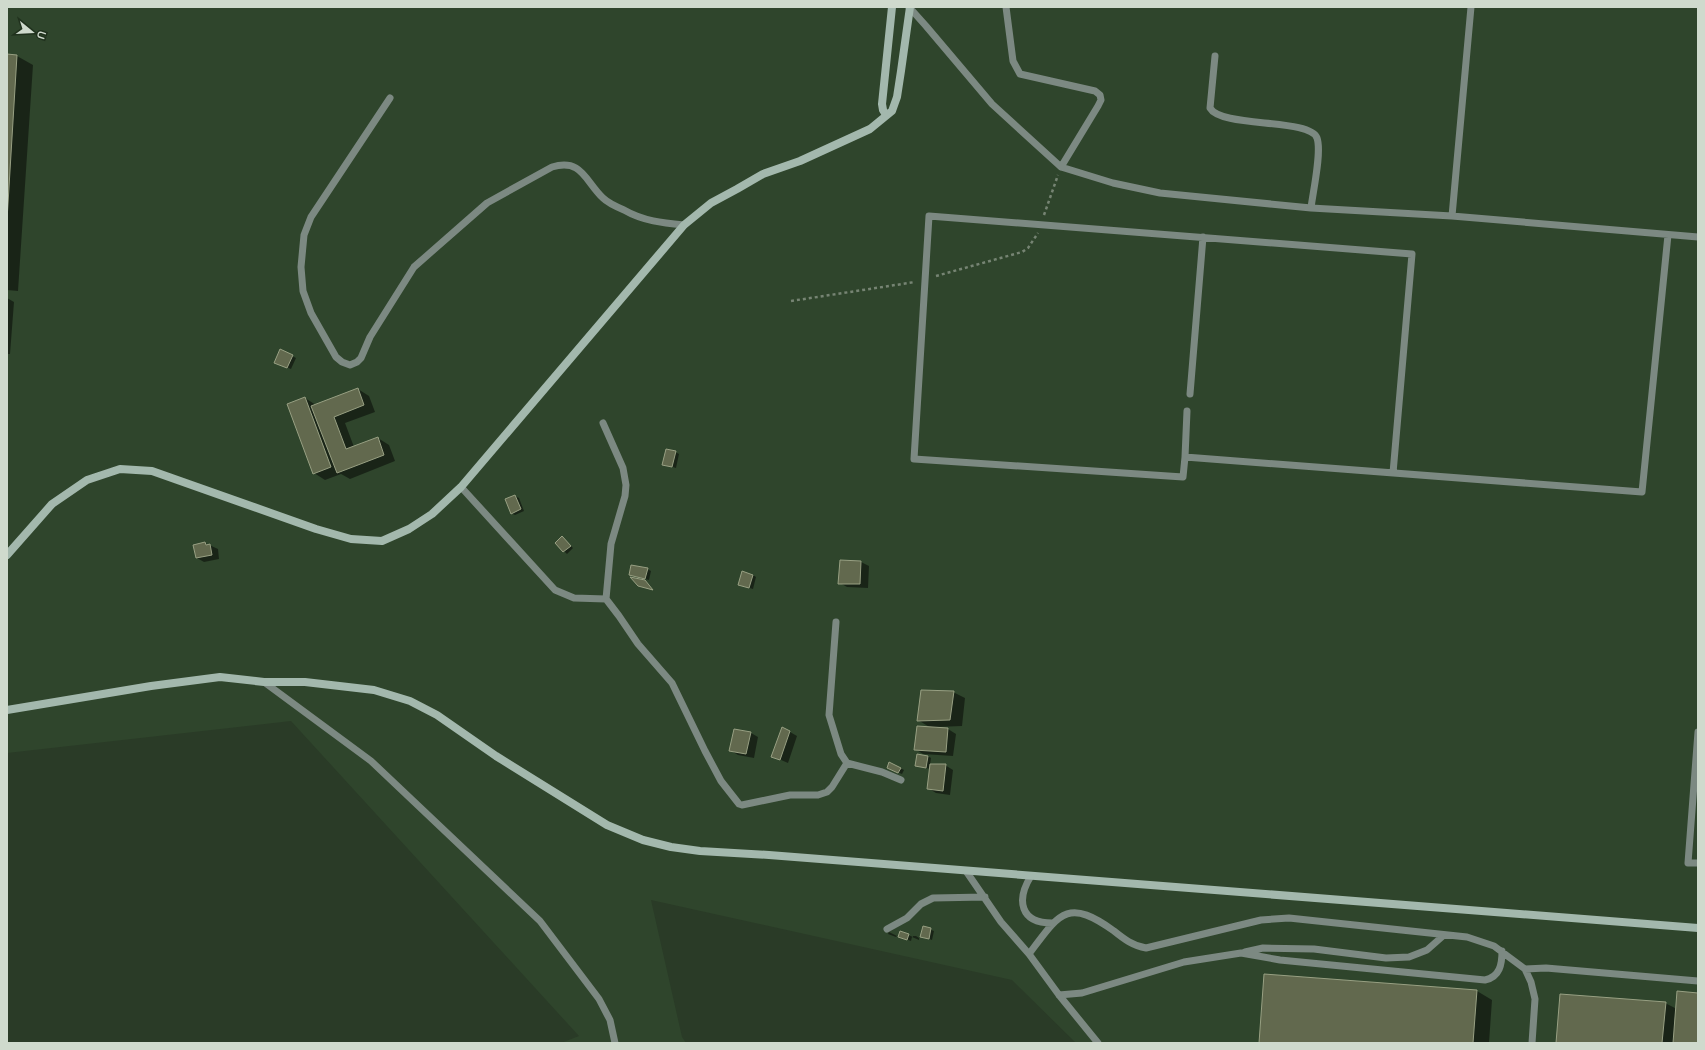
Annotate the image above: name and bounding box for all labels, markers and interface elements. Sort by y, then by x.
north arrow [12,12,52,52]
text: U [33,29,49,41]

